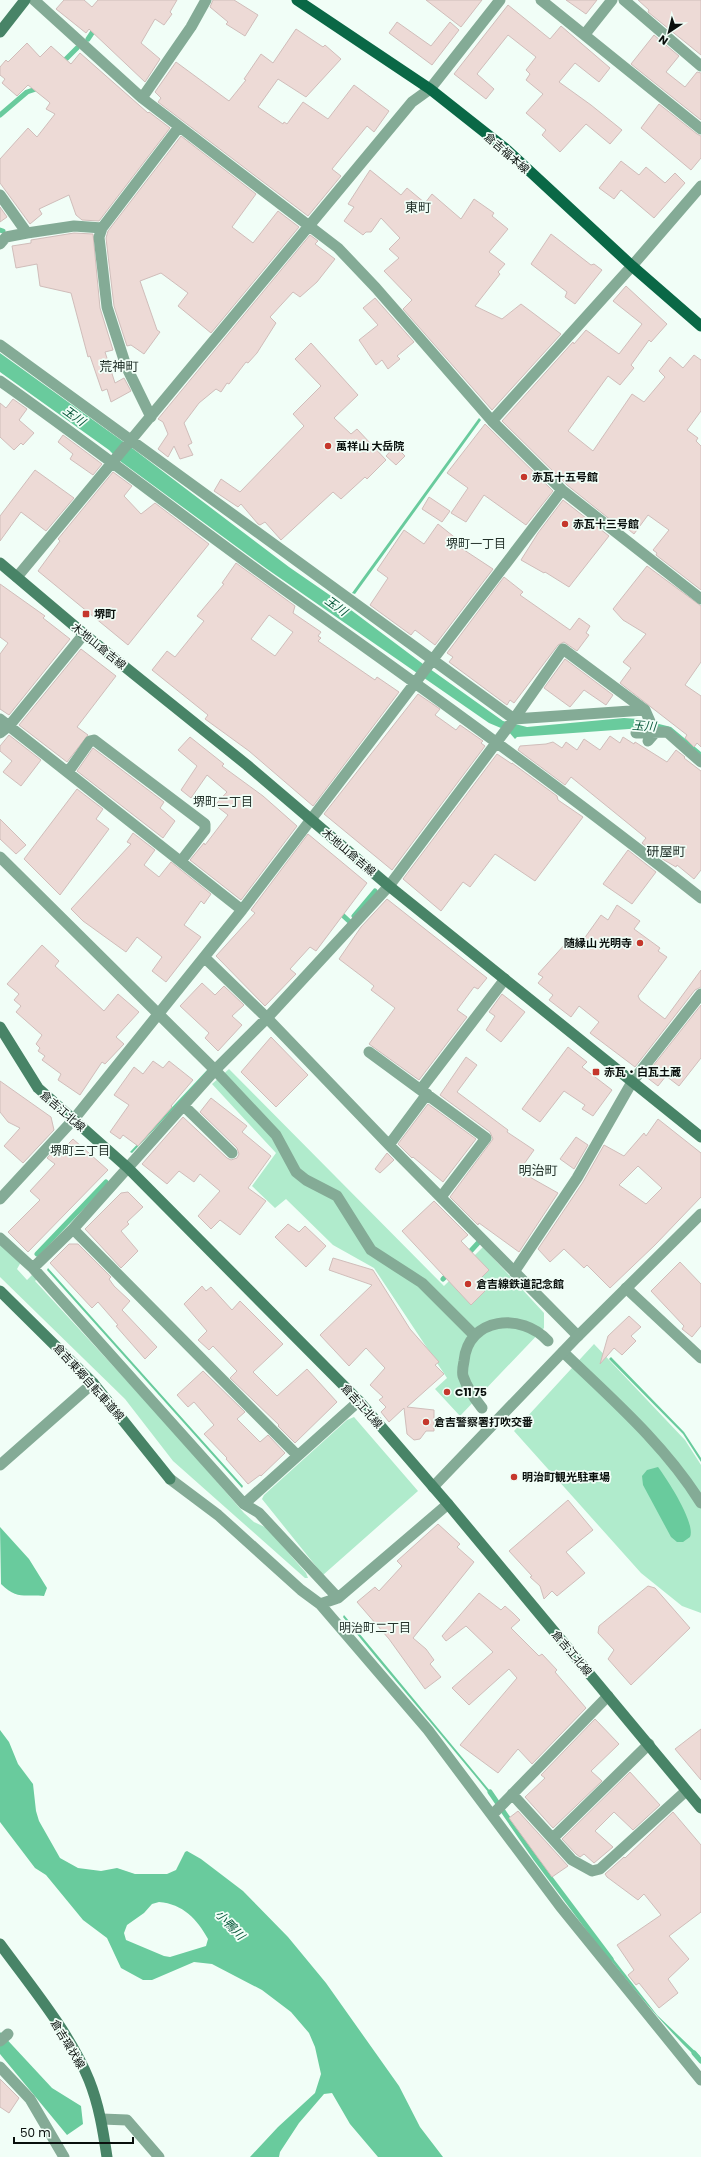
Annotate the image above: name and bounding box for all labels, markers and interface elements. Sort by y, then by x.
north arrow [649,12,689,52]
text: N [655,31,671,49]
street label: 倉吉福本線 [481,129,533,177]
district label: 東町 [405,198,431,217]
district label: 荒神町 [99,357,139,376]
water label: 玉川 [60,402,91,431]
place label: 萬祥山 大岳院 [336,438,404,454]
marker: 萬祥山 大岳院 [323,441,333,451]
place label: 赤瓦十五号館 [532,469,598,485]
marker: 赤瓦十五号館 [519,472,529,482]
place label: 赤瓦十三号館 [573,516,639,532]
marker: 赤瓦十三号館 [560,519,570,529]
district label: 堺町一丁目 [446,535,506,552]
water label: 玉川 [322,592,353,621]
place label: 堺町 [94,606,116,622]
marker: 堺町 [81,609,91,619]
street label: 木地山倉吉線 [68,619,130,673]
water label: 玉川 [631,716,659,735]
district label: 堺町二丁目 [193,793,253,810]
street label: 木地山倉吉線 [319,825,379,879]
district label: 研屋町 [646,842,686,861]
place label: 随縁山 光明寺 [564,935,632,951]
marker: 随縁山 光明寺 [635,938,645,948]
place label: 赤瓦・白瓦土蔵 [604,1064,681,1080]
marker: 赤瓦・白瓦土蔵 [591,1067,601,1077]
street label: 倉吉江北線 [37,1087,89,1135]
district label: 堺町三丁目 [50,1142,110,1159]
district label: 明治町 [518,1161,558,1180]
place label: 倉吉線鉄道記念館 [476,1276,564,1292]
marker: 倉吉線鉄道記念館 [463,1279,473,1289]
street label: 倉吉東郷自転車道線 [50,1340,128,1424]
street label: 倉吉江北線 [338,1380,386,1432]
place label: C11 75 [455,1384,487,1400]
marker: C11 75 [442,1387,452,1397]
place label: 倉吉警察署打吹交番 [434,1414,533,1430]
marker: 倉吉警察署打吹交番 [421,1417,431,1427]
place label: 明治町観光駐車場 [522,1469,610,1485]
marker: 明治町観光駐車場 [509,1472,519,1482]
district label: 明治町二丁目 [339,1619,411,1636]
street label: 倉吉江北線 [548,1627,596,1679]
water label: 小鴨川 [212,1906,250,1945]
street label: 倉吉環状線 [47,2016,89,2072]
scale bar [14,2119,133,2145]
text: 50 m [20,2124,51,2141]

